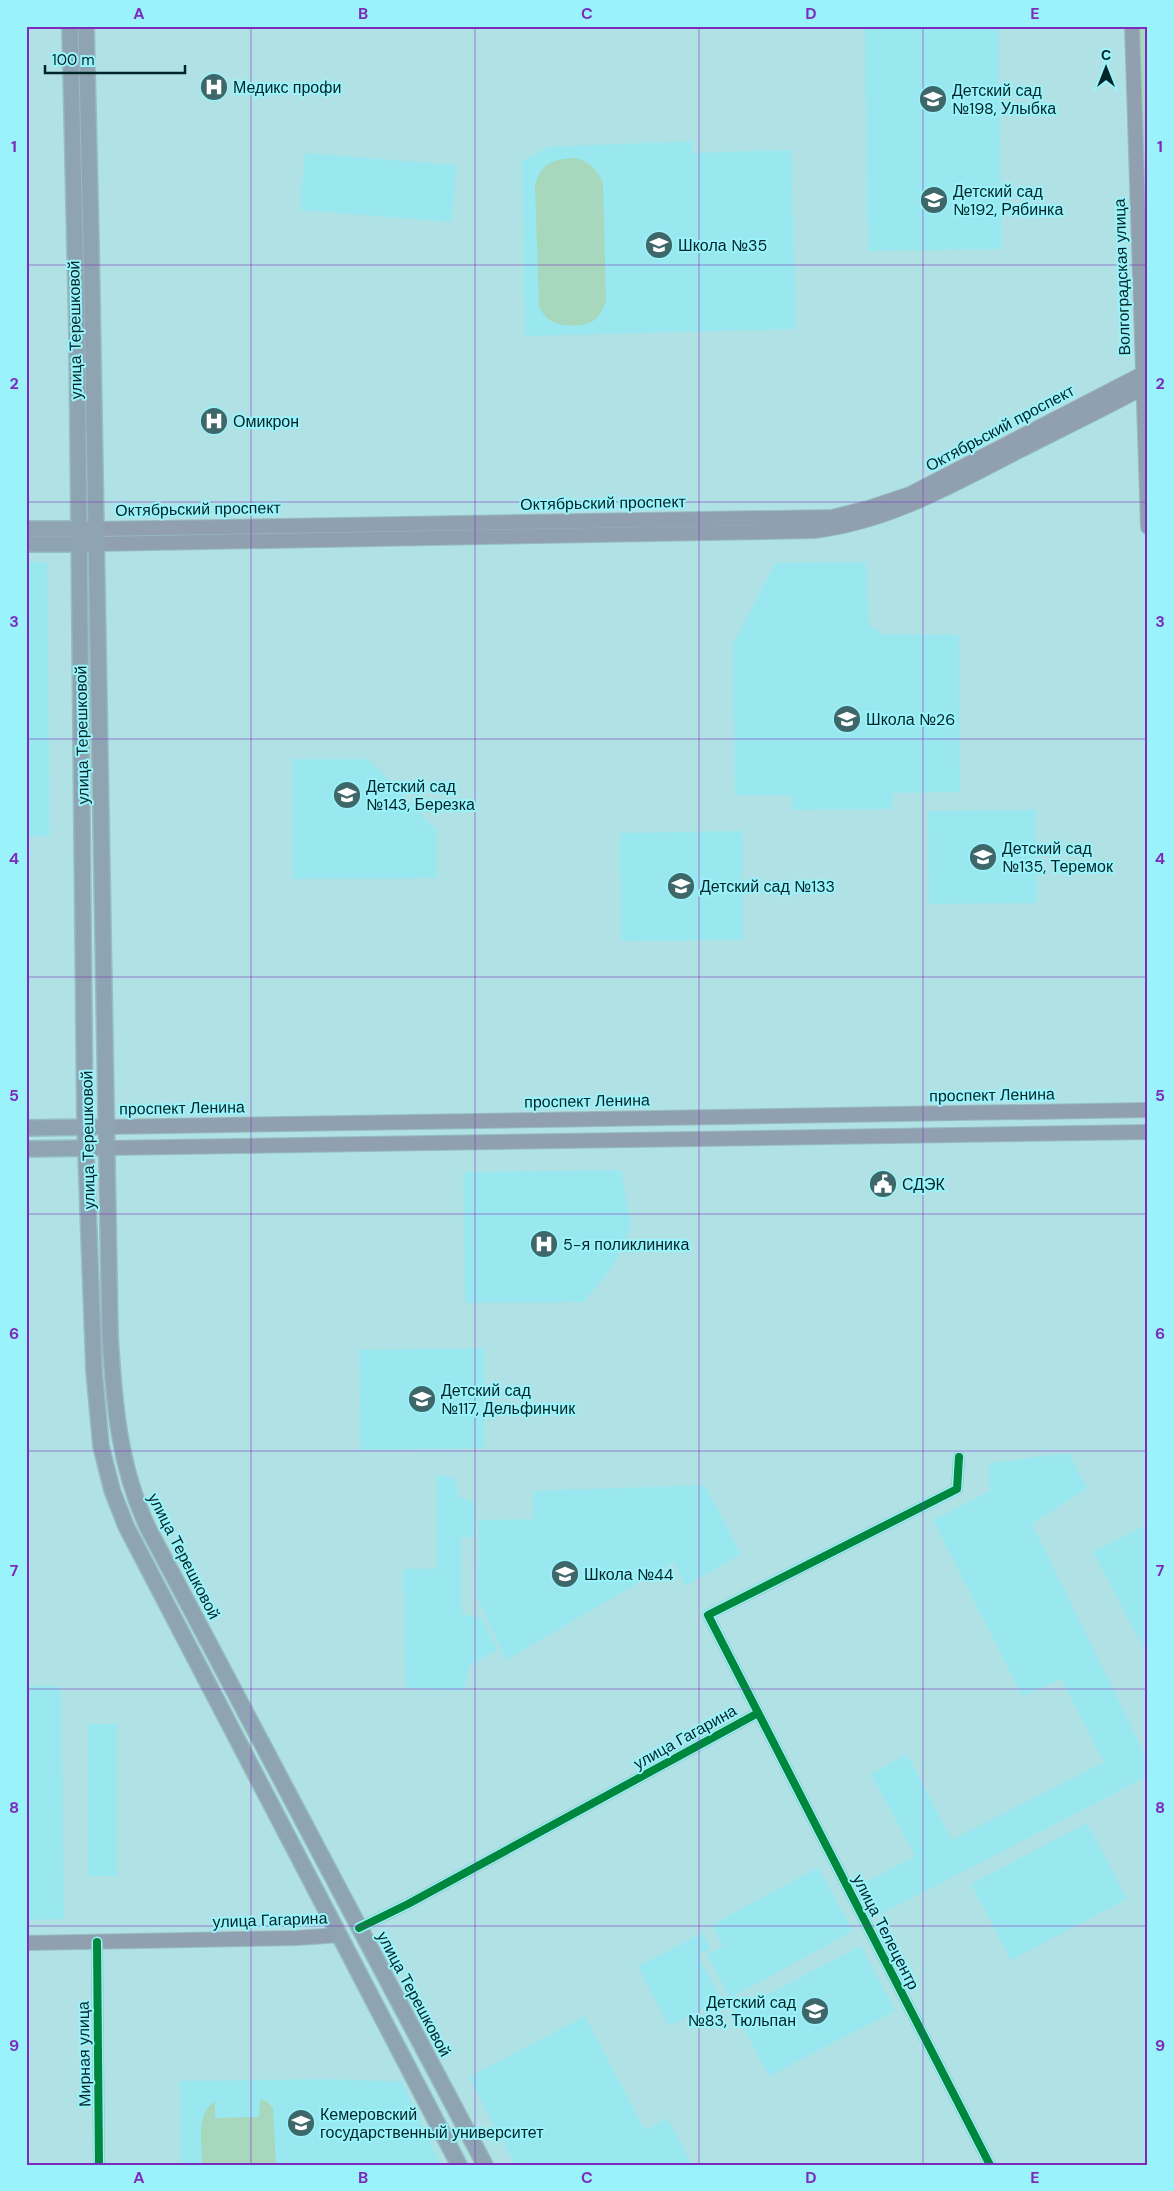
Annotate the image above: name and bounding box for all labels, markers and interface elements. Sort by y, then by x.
text: A [133,3,145,24]
text: B [358,3,368,24]
text: C [581,3,593,24]
text: D [805,3,817,24]
text: E [1030,3,1040,24]
scale bar [45,42,185,74]
north arrow [1082,42,1132,92]
text: С [1101,46,1111,64]
text: 100 m [52,50,95,70]
hospital icon: Медикс профи [199,72,229,102]
place label: Медикс профи [233,77,341,98]
place label: Детский сад №198, Улыбка [952,80,1056,119]
school or university icon: Детский сад №198, Улыбка [918,84,948,114]
text: 1 [11,136,17,157]
text: 1 [1157,136,1163,157]
place label: Детский сад №192, Рябинка [953,181,1063,220]
school or university icon: Детский сад №192, Рябинка [919,185,949,215]
street label: Волгоградская улица [1109,198,1135,356]
school or university icon: Школа №35 [644,230,674,260]
place label: Школа №35 [678,235,767,256]
street label: улица Терешковой [63,260,87,400]
text: 2 [9,373,19,394]
text: 2 [1155,373,1165,394]
street label: Октябрьский проспект [922,380,1079,476]
hospital icon: Омикрон [199,406,229,436]
place label: Омикрон [233,411,299,432]
street label: Октябрьский проспект [520,491,687,515]
street label: Октябрьский проспект [115,497,282,521]
text: 3 [9,611,19,632]
text: 3 [1155,611,1165,632]
street label: улица Терешковой [70,665,94,805]
school or university icon: Школа №26 [832,704,862,734]
place label: Школа №26 [866,709,955,730]
place label: Детский сад №143, Березка [366,776,475,815]
school or university icon: Детский сад №143, Березка [332,780,362,810]
place label: Детский сад №135, Теремок [1002,838,1114,877]
school or university icon: Детский сад №135, Теремок [968,842,998,872]
text: 4 [9,848,19,869]
text: 4 [1155,848,1165,869]
school or university icon: Детский сад №133 [666,871,696,901]
place label: Детский сад №133 [700,876,835,897]
street label: улица Терешковой [76,1070,100,1210]
street label: проспект Ленина [929,1083,1055,1107]
text: 5 [9,1085,19,1106]
text: 5 [1155,1085,1165,1106]
street label: проспект Ленина [524,1089,650,1113]
street label: проспект Ленина [119,1096,245,1120]
public building icon: СДЭК [868,1169,898,1199]
place label: СДЭК [902,1174,946,1195]
hospital icon: 5-я поликлиника [529,1229,559,1259]
place label: 5-я поликлиника [563,1234,689,1255]
text: 6 [9,1323,19,1344]
text: 6 [1155,1323,1165,1344]
place label: Детский сад №117, Дельфинчик [441,1380,576,1419]
school or university icon: Детский сад №117, Дельфинчик [407,1384,437,1414]
street label: улица Терешковой [143,1489,225,1623]
school or university icon: Школа №44 [550,1559,580,1589]
text: 7 [10,1560,19,1581]
text: 7 [1156,1560,1165,1581]
place label: Школа №44 [584,1564,674,1585]
street label: улица Гагарина [630,1700,740,1774]
text: 8 [9,1797,19,1818]
text: 8 [1155,1797,1165,1818]
street label: улица Телецентр [848,1871,924,1993]
street label: улица Гагарина [212,1907,328,1932]
street label: улица Терешковой [372,1928,456,2060]
place label: Детский сад №83, Тюльпан [688,1992,797,2031]
school or university icon: Детский сад №83, Тюльпан [800,1996,830,2026]
street label: Мирная улица [73,2001,95,2107]
text: 9 [9,2035,19,2056]
text: 9 [1155,2035,1165,2056]
place label: Кемеровский государственный университет [320,2104,544,2143]
school or university icon: Кемеровский государственный университет [286,2108,316,2138]
text: A [133,2167,145,2188]
text: B [358,2167,368,2188]
text: C [581,2167,593,2188]
text: D [805,2167,817,2188]
text: E [1030,2167,1040,2188]

